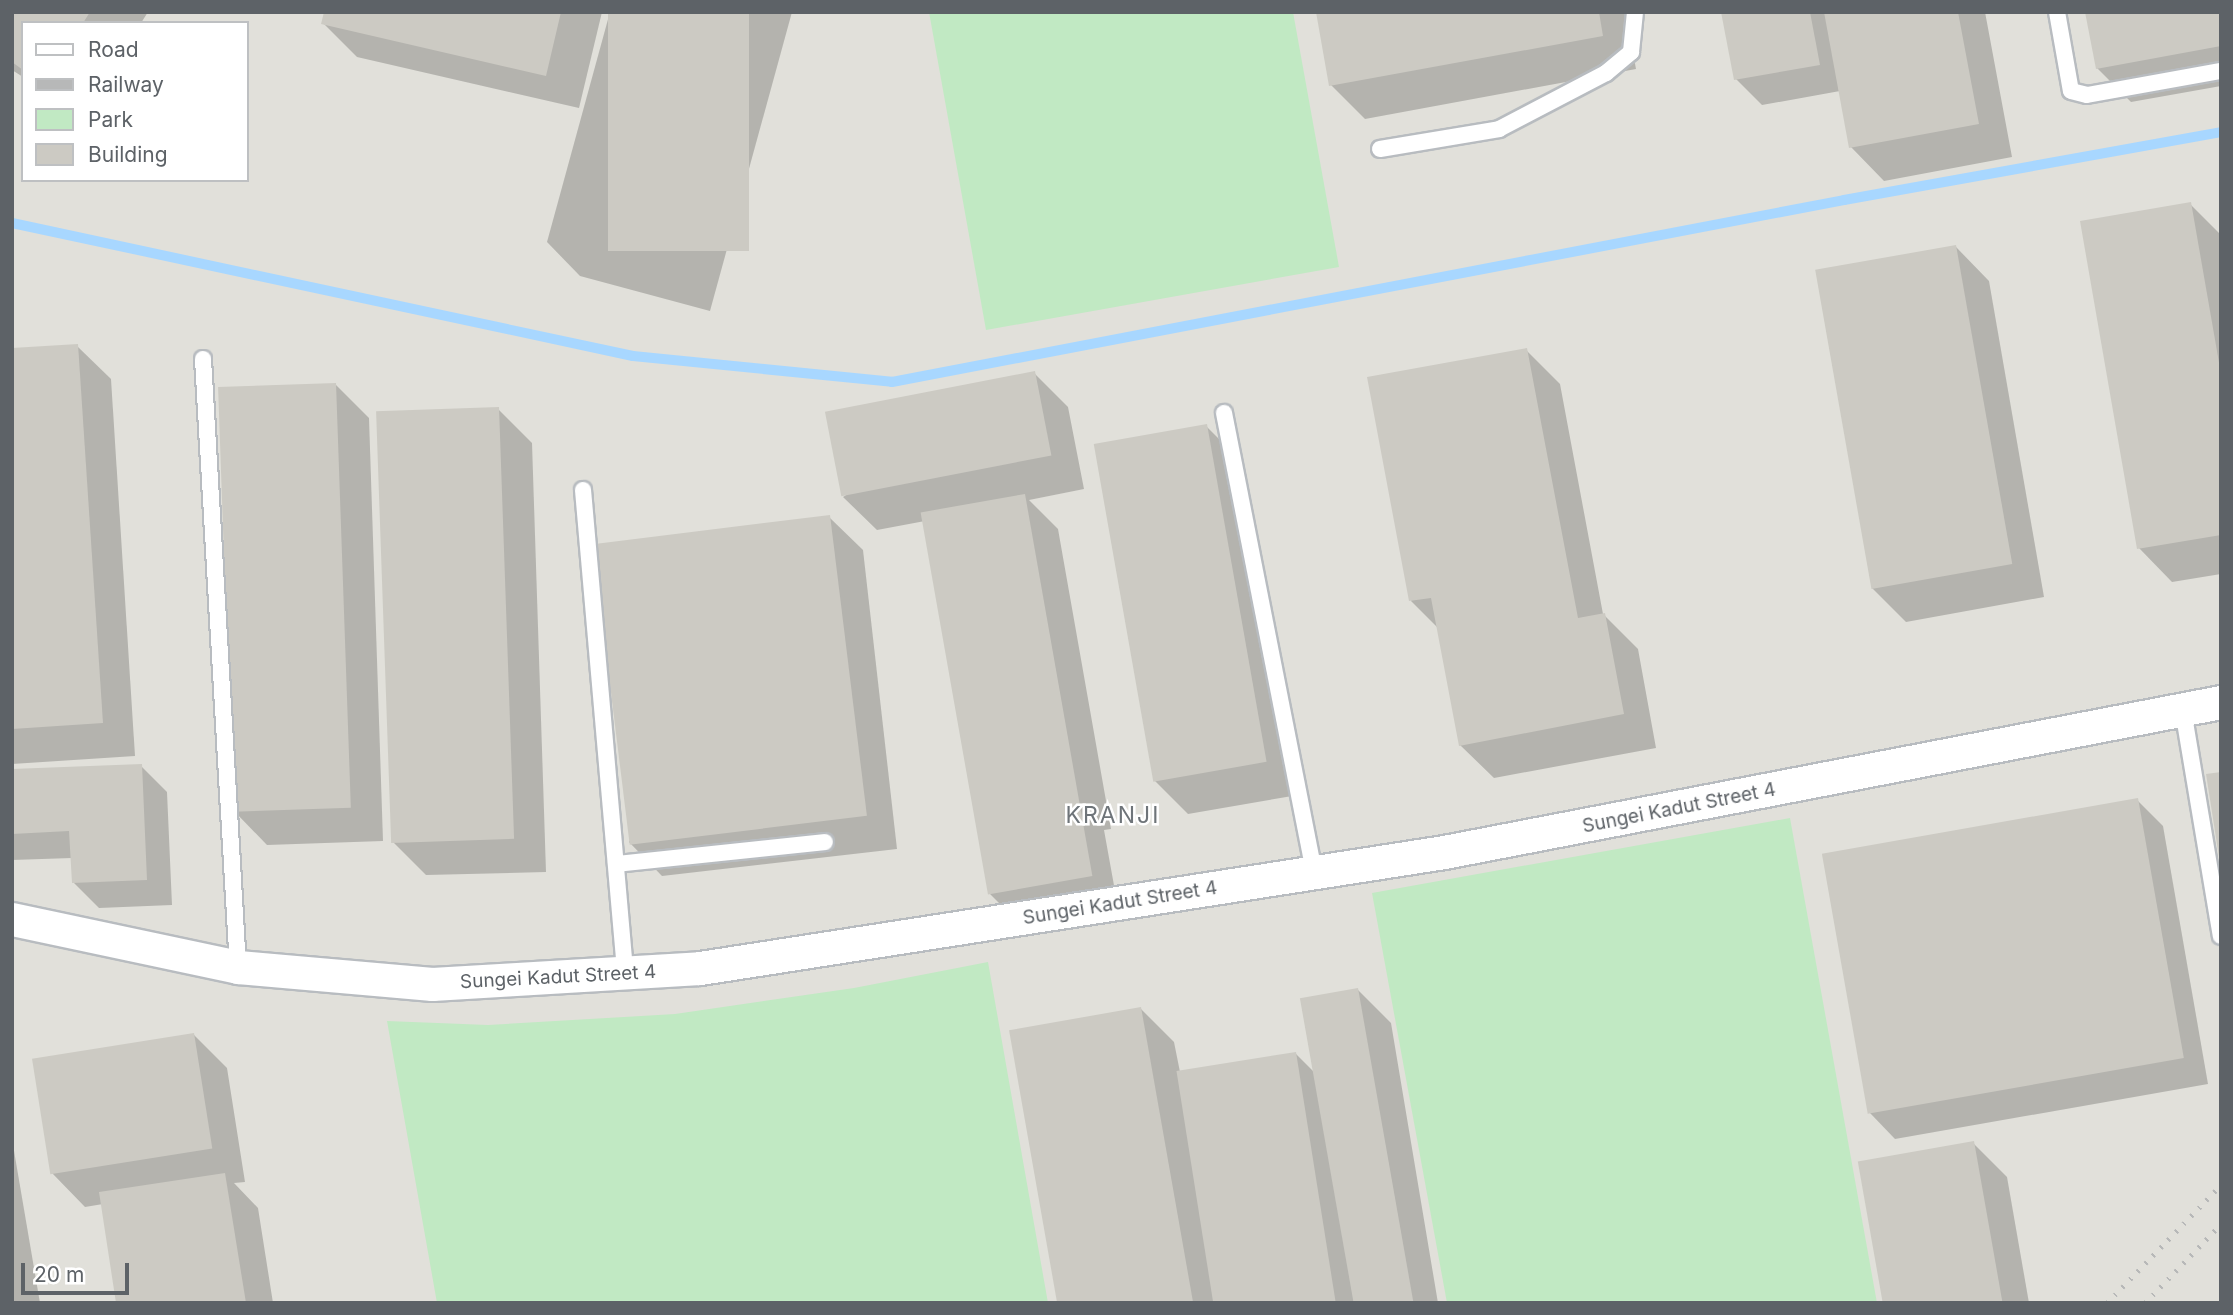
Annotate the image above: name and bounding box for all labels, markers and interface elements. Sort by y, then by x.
legend [21,21,248,182]
text: Road [88,37,139,62]
text: Railway [88,72,164,97]
text: Park [88,107,133,132]
text: Building [88,142,168,167]
street label: Sungei Kadut Street 4 [1580,778,1778,838]
district label: KRANJI [1066,801,1160,829]
street label: Sungei Kadut Street 4 [1021,876,1219,930]
street label: Sungei Kadut Street 4 [459,960,657,994]
scale bar [24,1248,133,1292]
text: 20 m [34,1262,84,1287]

